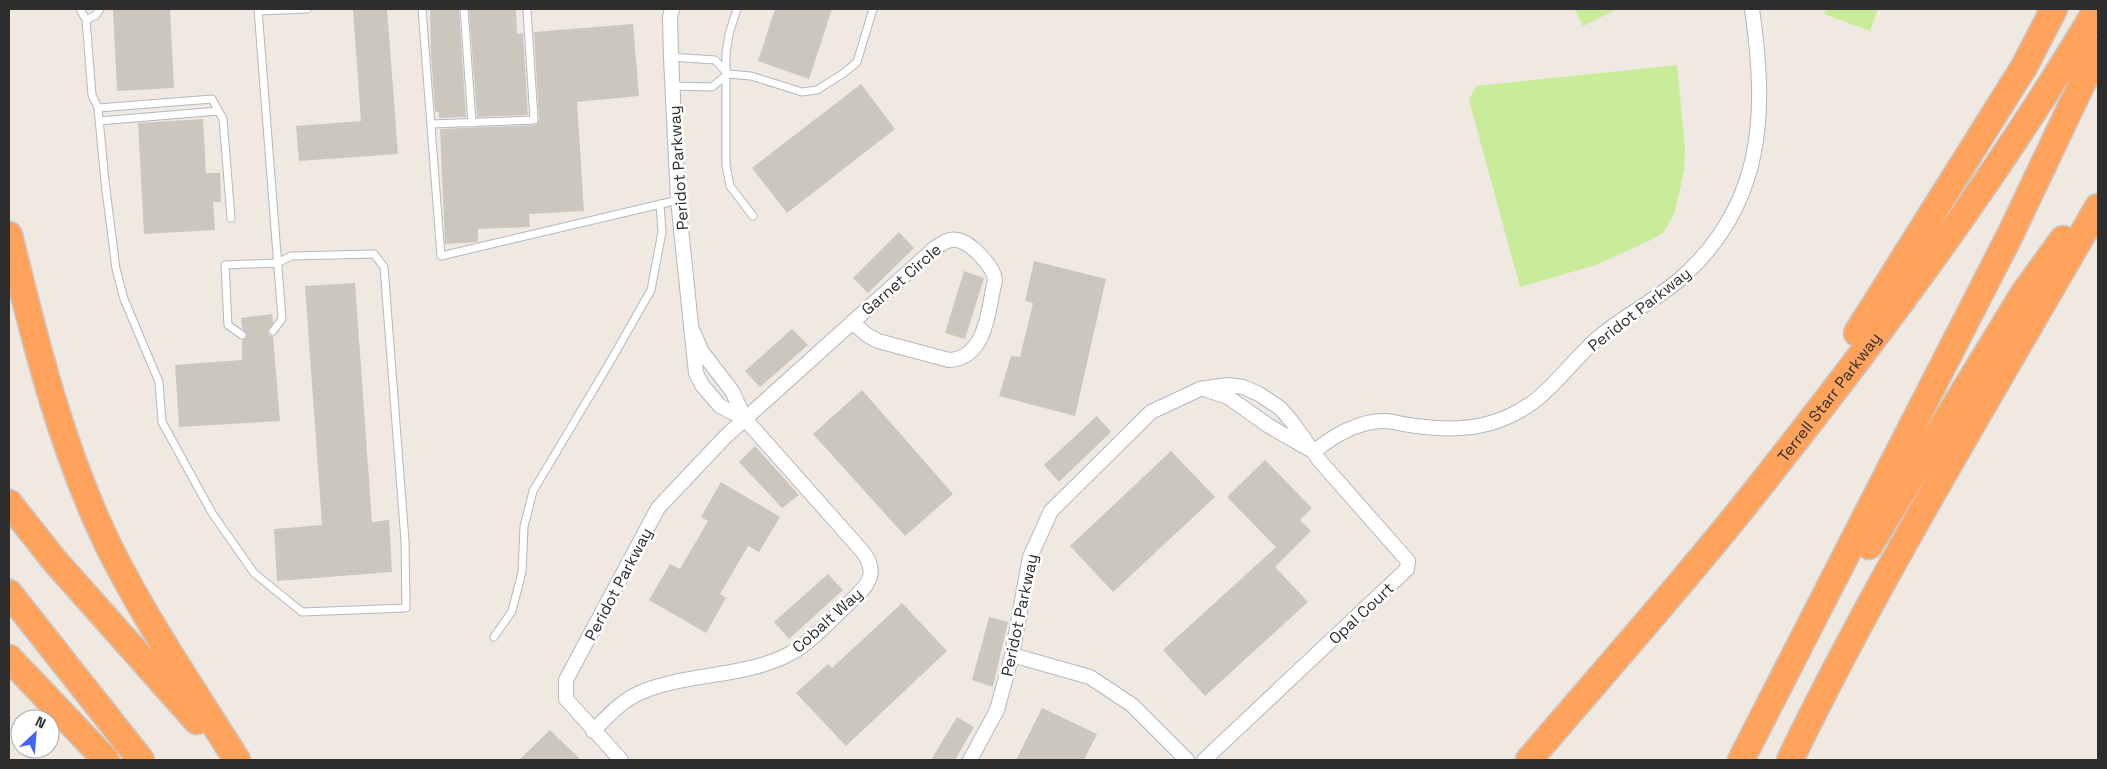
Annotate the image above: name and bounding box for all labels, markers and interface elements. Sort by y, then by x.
street label: Peridot Parkway [664,105,693,231]
street label: Garnet Circle [857,239,946,320]
street label: Peridot Parkway [1584,263,1695,356]
street label: Terrell Starr Parkway [1773,328,1886,466]
street label: Peridot Parkway [580,524,657,644]
street label: Peridot Parkway [996,552,1043,678]
street label: Opal Court [1324,578,1398,649]
street label: Cobalt Way [788,583,867,657]
north arrow [10,709,60,759]
text: N [33,712,49,732]

